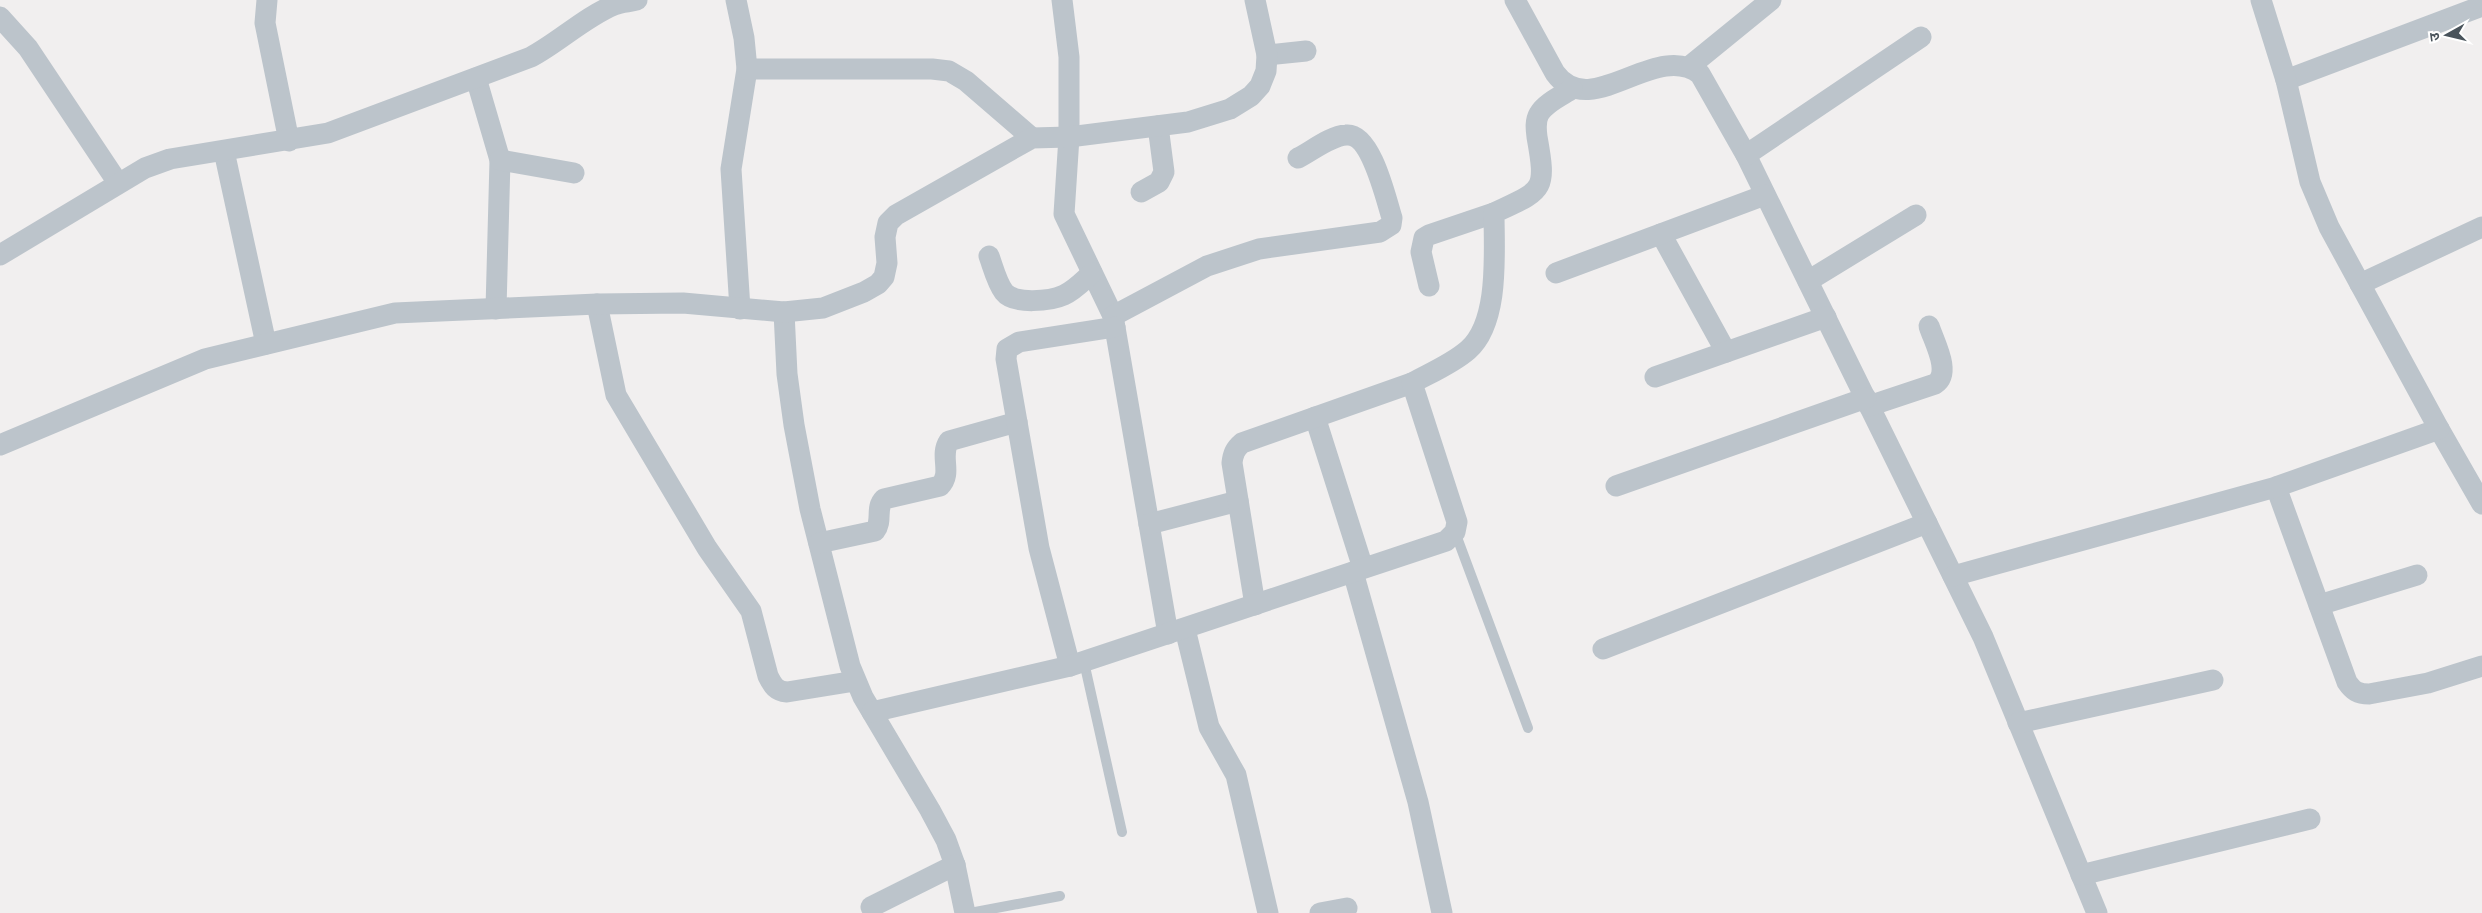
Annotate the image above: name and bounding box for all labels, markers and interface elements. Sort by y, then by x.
north arrow [2422,10,2472,60]
text: उ [2425,31,2444,42]

